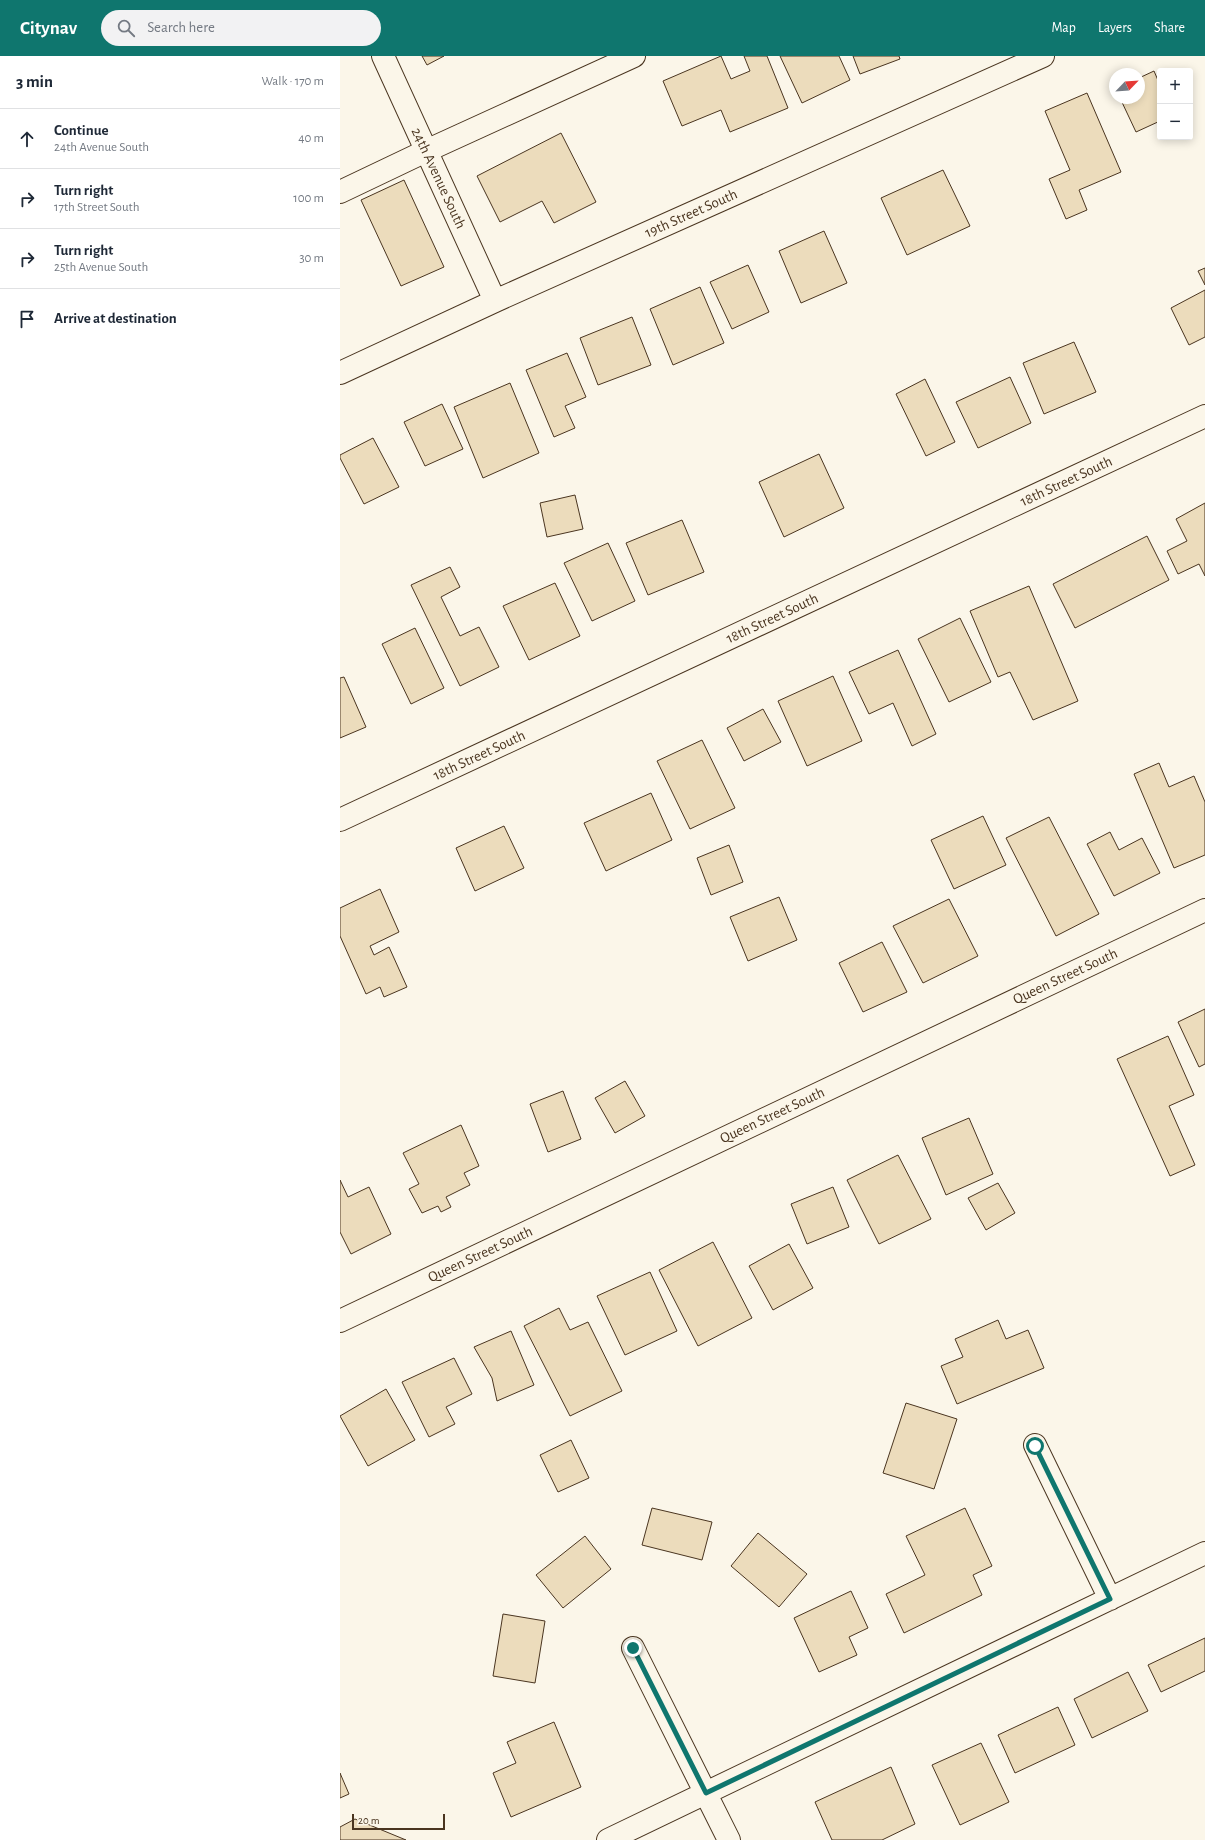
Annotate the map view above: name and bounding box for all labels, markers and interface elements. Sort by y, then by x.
search box [101,10,381,46]
icon: search [115,17,137,39]
text: Citynav [20,19,77,38]
text: Search here [147,20,215,35]
text: Map [1051,21,1076,35]
text: Layers [1098,21,1132,35]
text: Share [1154,21,1185,35]
north arrow [1109,68,1145,104]
map controls [1157,68,1193,140]
button: + [1157,68,1193,104]
text: 3 min [16,73,53,90]
text: Walk · 170 m [261,75,324,88]
button: − [1157,104,1193,140]
text: Continue [54,123,109,138]
street label: 24th Avenue South [409,125,469,231]
icon: ahead [16,128,38,150]
text: 40 m [298,132,324,145]
text: 24th Avenue South [54,141,149,154]
text: Turn right [54,183,113,198]
street label: 19th Street South [643,186,740,241]
icon: right [16,188,38,210]
text: 100 m [293,192,324,205]
text: 17th Street South [54,201,140,214]
text: Turn right [54,243,113,258]
icon: right [16,248,38,270]
text: 30 m [299,252,324,265]
text: 25th Avenue South [54,261,148,274]
icon: arrive [16,308,38,330]
text: Arrive at destination [54,311,177,326]
street label: 18th Street South [1018,454,1114,509]
street label: 18th Street South [724,591,820,646]
street label: 18th Street South [431,728,527,783]
street label: Queen Street South [1011,946,1120,1007]
street label: Queen Street South [718,1085,827,1146]
street label: Queen Street South [426,1224,535,1285]
route start [1026,1437,1044,1455]
route end [624,1639,642,1657]
scale bar [352,1812,445,1831]
text: 20 m [358,1815,379,1826]

